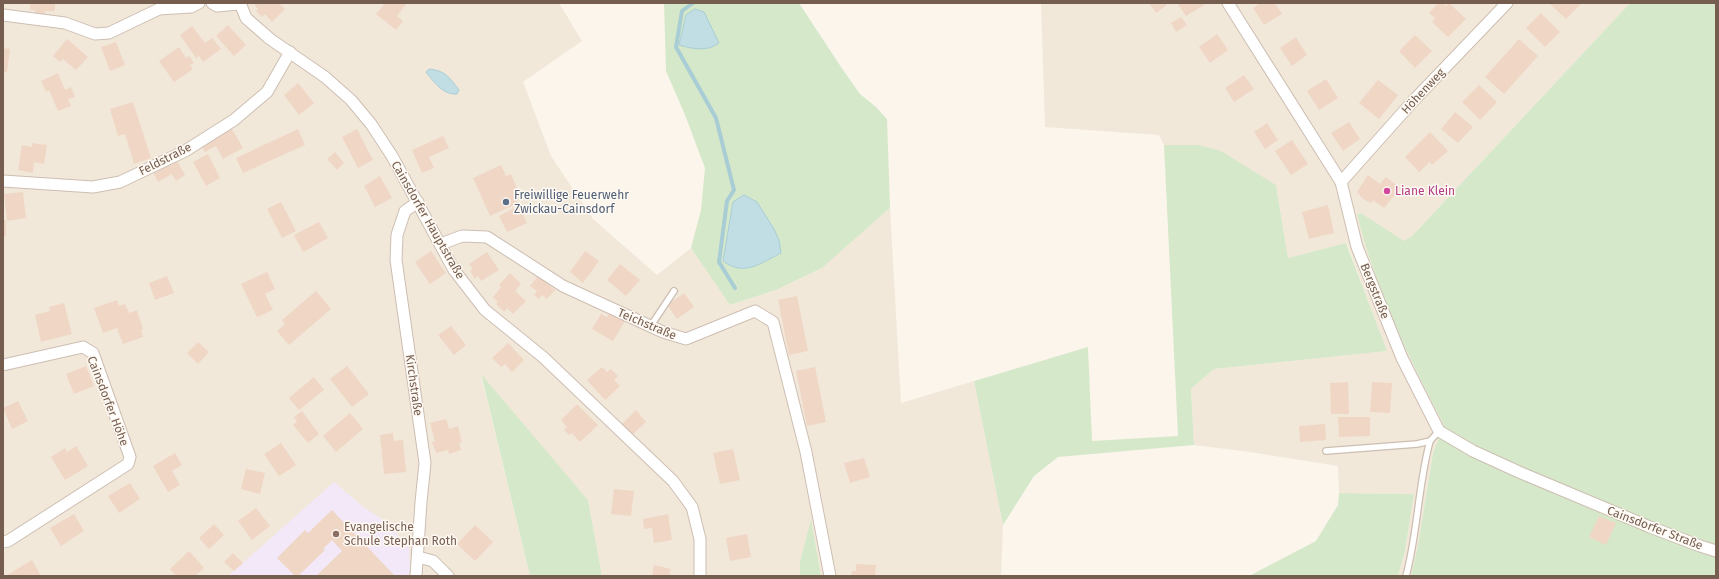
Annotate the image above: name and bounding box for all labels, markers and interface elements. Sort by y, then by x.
street label: Höhenweg [1398,65,1448,117]
street label: Feldstraße [136,140,194,178]
street label: Cainsdorfer Hauptstraße [389,159,467,281]
place label: Liane Klein [1395,184,1455,198]
marker: Liane Klein [1382,186,1392,196]
place label: Freiwillige Feuerwehr Zwickau-Cainsdorf [514,188,629,216]
marker: Freiwillige Feuerwehr Zwickau-Cainsdorf [501,197,511,207]
street label: Bergstraße [1357,261,1393,321]
street label: Teichstraße [615,305,679,343]
street label: Kirchstraße [403,353,425,417]
street label: Cainsdorfer Höhe [84,354,132,448]
street label: Cainsdorfer Straße [1605,503,1705,553]
place label: Evangelische Schule Stephan Roth [344,520,457,548]
marker: Evangelische Schule Stephan Roth [331,529,341,539]

